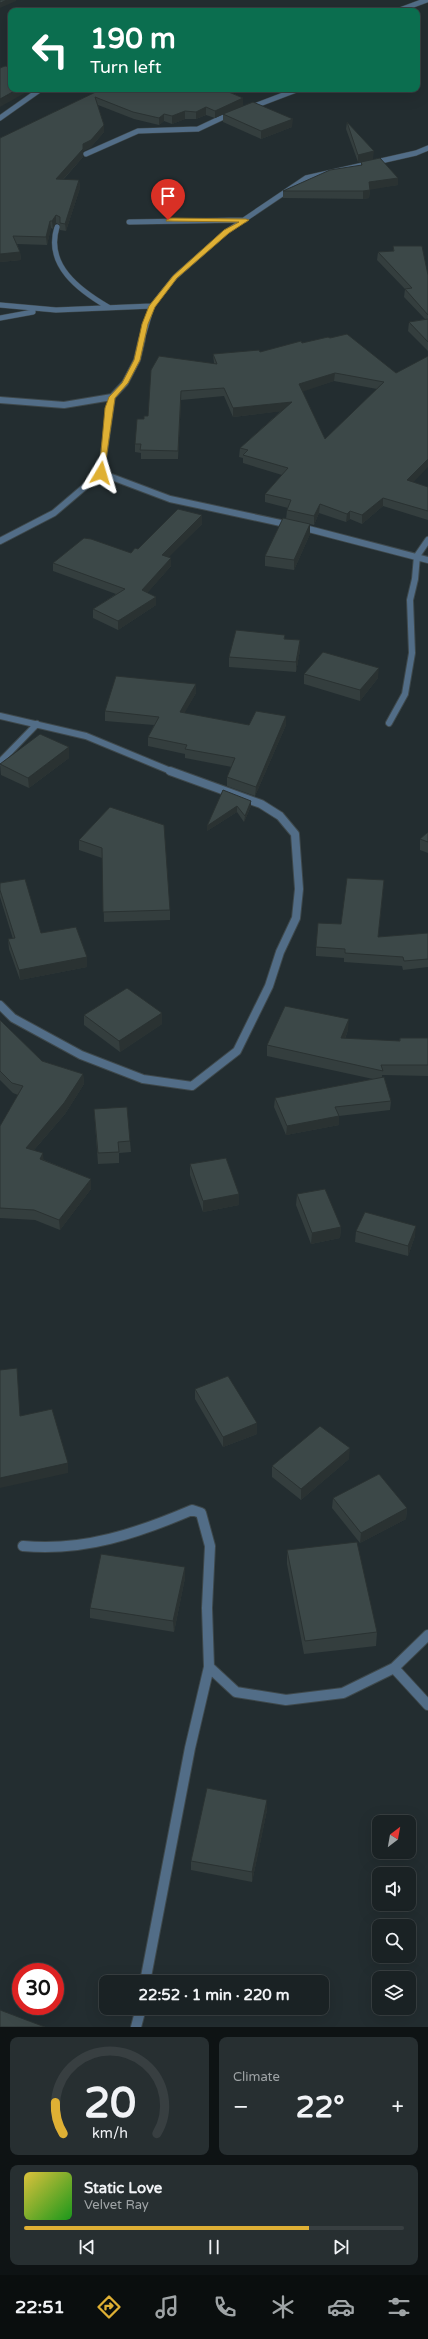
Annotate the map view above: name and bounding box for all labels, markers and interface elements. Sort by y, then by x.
text: 190 m [90,22,176,56]
icon: left [24,24,76,76]
text: Turn left [90,56,162,78]
pin [151,179,185,220]
icon: arrive [157,185,179,207]
position arrow [80,452,122,494]
north arrow [372,1815,416,1859]
map controls [372,1815,416,2015]
button: sound [372,1867,416,1911]
button: search [372,1919,416,1963]
speed limit sign: 30 [12,1963,64,2015]
button: layers [372,1971,416,2015]
text: 22:52 · 1 min · 220 m [139,1986,289,2004]
text: Climate [233,2069,280,2085]
text: 20 [83,2079,136,2129]
text: 22° [296,2089,345,2126]
text: − [233,2094,249,2120]
text: + [392,2094,404,2120]
text: km/h [92,2125,127,2142]
text: Static Love [84,2179,162,2197]
text: Velvet Ray [84,2197,149,2213]
icon: previous [76,2236,98,2258]
icon: pause [203,2236,225,2258]
icon: next [330,2236,352,2258]
icon: directions [95,2293,123,2321]
icon: music [153,2293,181,2321]
icon: phone [211,2293,239,2321]
icon: climate [269,2293,297,2321]
icon: car [327,2293,355,2321]
icon: filters [385,2293,413,2321]
text: 22:51 [15,2296,65,2318]

